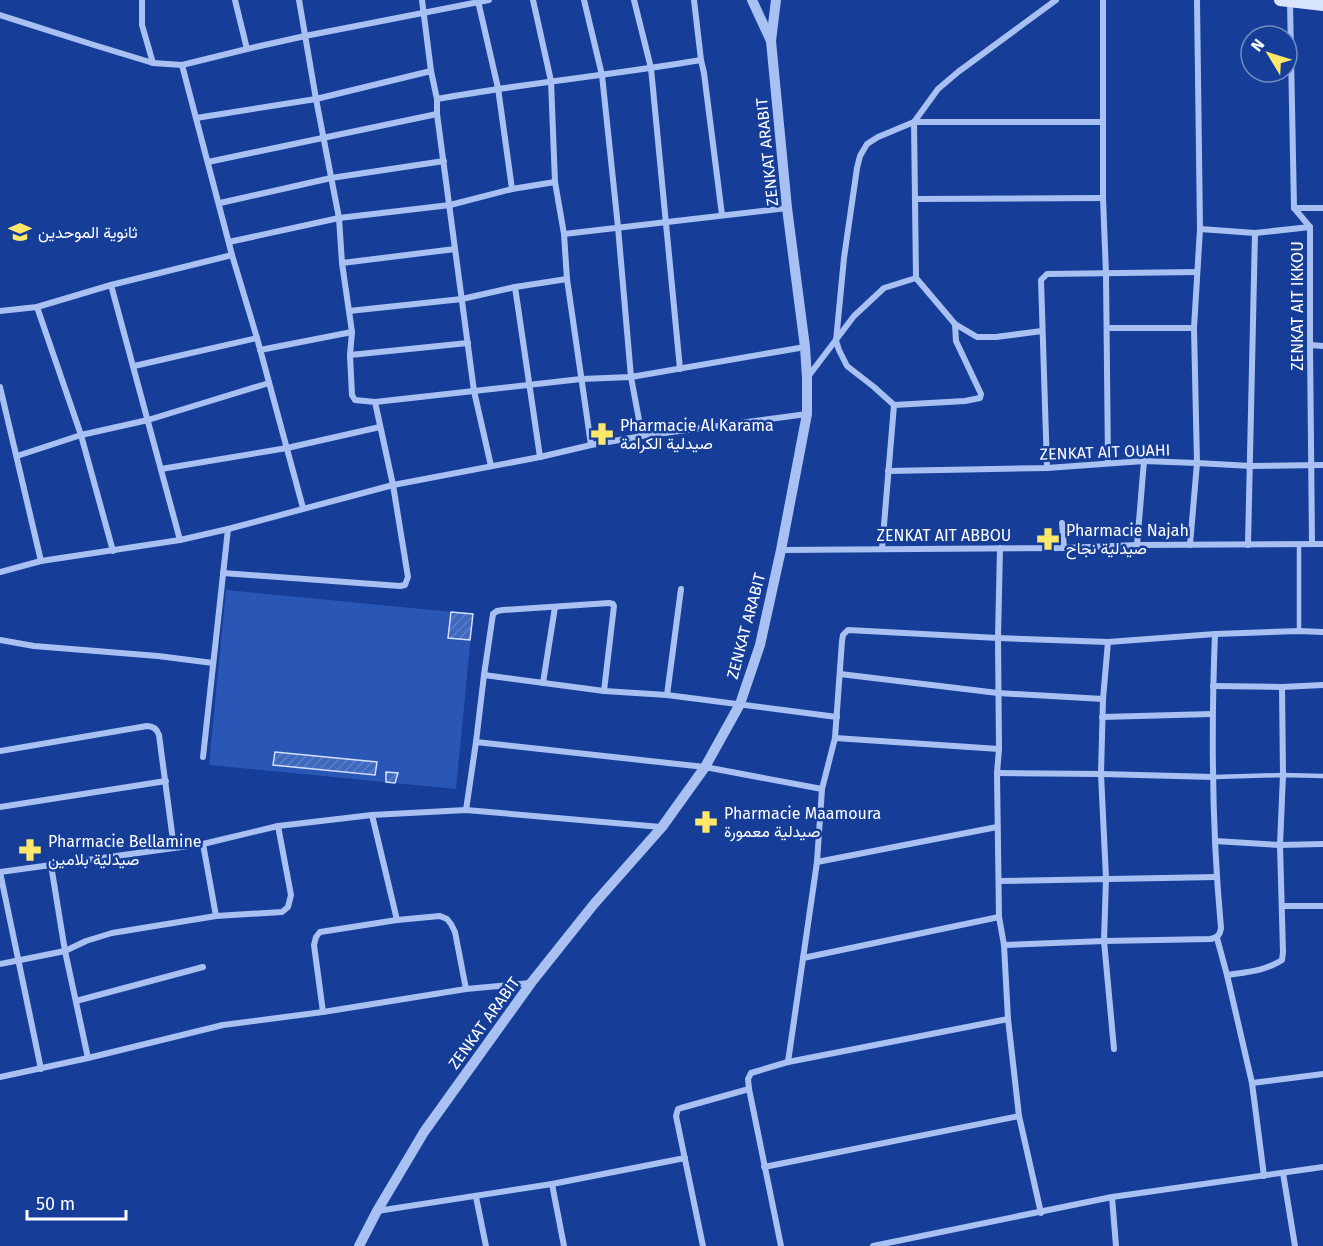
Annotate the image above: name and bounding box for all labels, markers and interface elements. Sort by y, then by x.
north arrow [1239,24,1299,84]
text: N [1247,35,1268,55]
street label: ZENKAT ARABIT [752,96,782,207]
school or university icon: ثانوية الموحدين [7,219,33,245]
place label: ثانوية الموحدين [38,223,138,243]
street label: ZENKAT AIT IKKOU [1288,241,1307,371]
place label: Pharmacie Al Karama صيدلية الكرامة [620,416,774,454]
pharmacy icon: Pharmacie Al Karama صيدلية الكرامة [589,421,615,447]
street label: ZENKAT AIT OUAHI [1039,440,1171,464]
place label: Pharmacie Najah صيدلية نجاح [1066,521,1189,560]
street label: ZENKAT AIT ABBOU [877,526,1011,545]
pharmacy icon: Pharmacie Najah صيدلية نجاح [1035,526,1061,552]
street label: ZENKAT ARABIT [723,570,769,681]
place label: Pharmacie Maamoura صيدلية معمورة [724,804,881,842]
pharmacy icon: Pharmacie Maamoura صيدلية معمورة [693,809,719,835]
place label: Pharmacie Bellamine صيدلية بلامين [48,832,202,870]
pharmacy icon: Pharmacie Bellamine صيدلية بلامين [17,837,43,863]
street label: ZENKAT ARABIT [444,973,524,1073]
scale bar [27,1183,126,1221]
text: 50 m [36,1193,75,1215]

